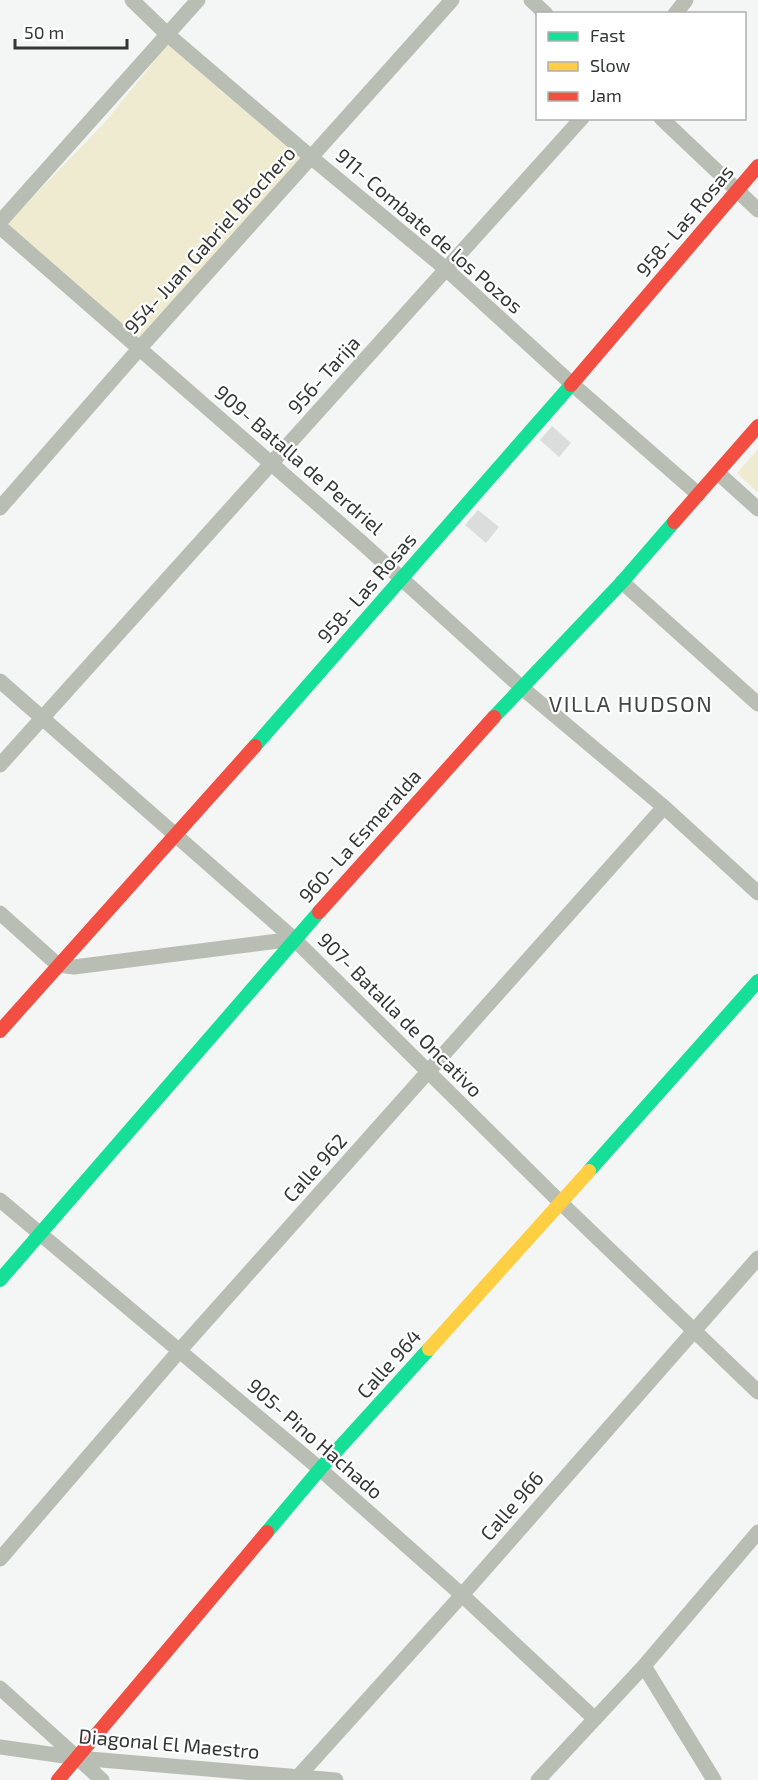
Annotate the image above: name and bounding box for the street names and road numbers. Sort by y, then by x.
street label: 954- Juan Gabriel Brochero [119,141,300,338]
street label: 911- Combate de los Pozos [331,143,528,318]
street label: 958- Las Rosas [631,160,738,281]
street label: 956- Tarija [282,331,364,418]
street label: 909- Batalla de Perdriel [210,379,389,539]
street label: 958- Las Rosas [312,527,421,647]
street label: 960- La Esmeralda [293,764,425,907]
street label: 907- Batalla de Oncativo [313,927,488,1102]
street label: Calle 962 [277,1128,351,1206]
street label: Calle 964 [351,1324,425,1403]
street label: 905- Pino Hachado [243,1373,388,1504]
street label: Calle 966 [475,1466,548,1545]
street label: Diagonal El Maestro [78,1723,260,1763]

